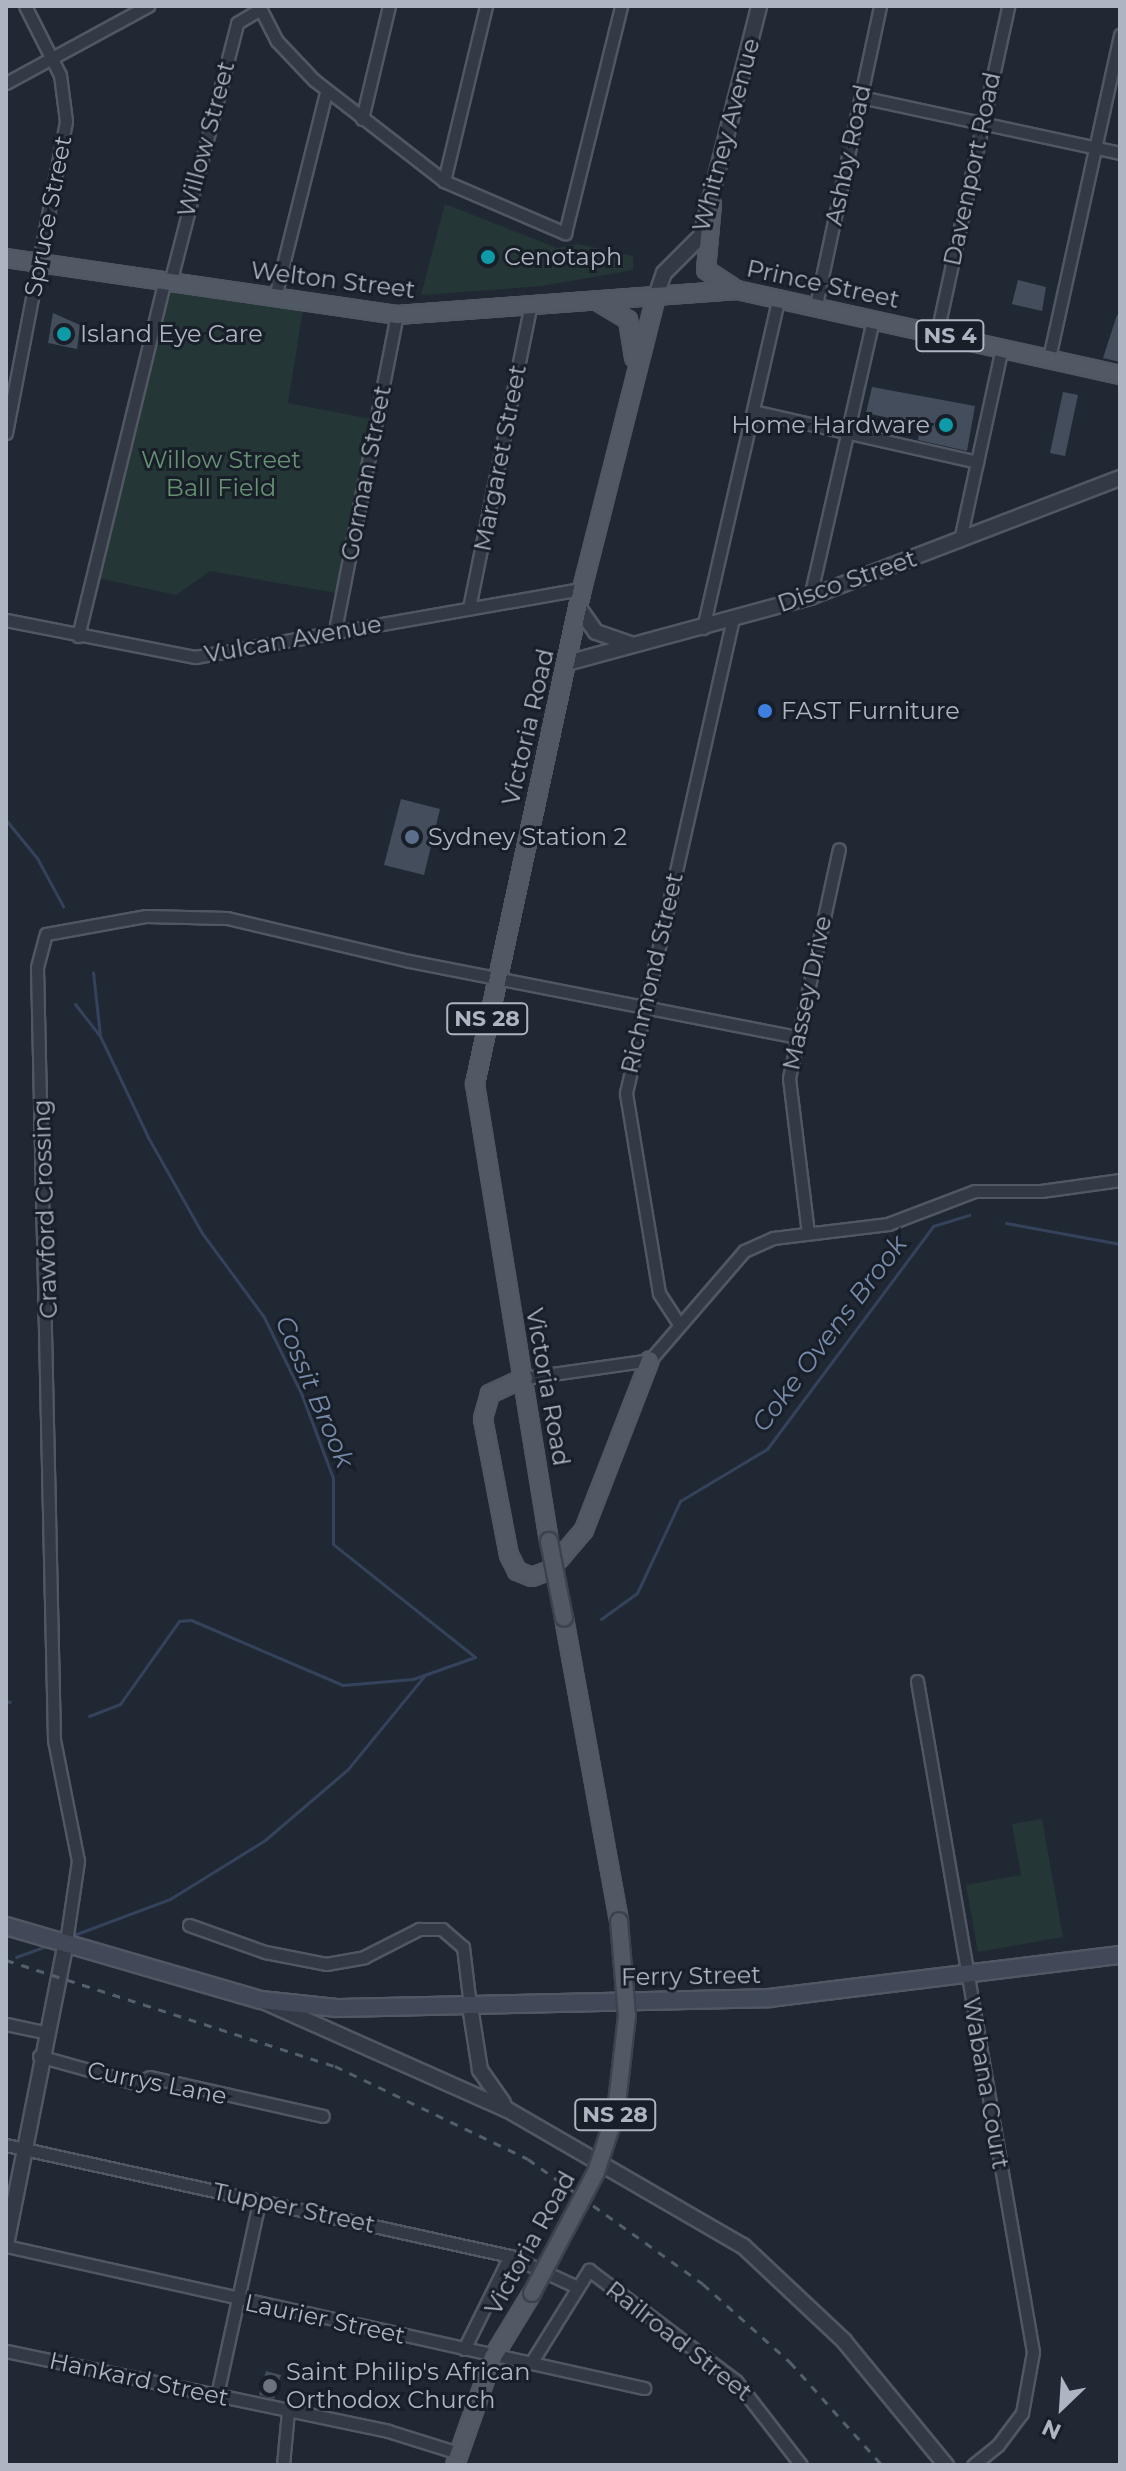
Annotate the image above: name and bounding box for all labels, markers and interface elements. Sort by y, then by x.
street label: Whitney Avenue [686,35,766,235]
street label: Willow Street [171,58,241,220]
street label: Davenport Road [937,70,1007,268]
street label: Ashby Road [819,82,877,228]
street label: Spruce Street [18,133,78,299]
place label: Cenotaph [504,243,622,271]
marker: Cenotaph [479,248,497,266]
street label: Prince Street [744,254,902,314]
street label: Welton Street [249,256,417,304]
road number: NS 4 [914,318,986,354]
place label: Island Eye Care [80,320,263,348]
marker: Island Eye Care [55,325,73,343]
street label: Margaret Street [468,362,532,554]
street label: Gorman Street [335,383,397,563]
place label: Home Hardware [731,411,930,439]
marker: Home Hardware [937,416,955,434]
park label: Willow Street Ball Field [141,446,301,502]
street label: Disco Street [774,544,920,618]
street label: Vulcan Avenue [202,609,384,669]
street label: Victoria Road [496,646,560,808]
place label: FAST Furniture [781,697,960,725]
marker: FAST Furniture [756,702,774,720]
place label: Sydney Station 2 [428,823,627,851]
marker: Sydney Station 2 [403,828,421,846]
street label: Richmond Street [615,870,689,1076]
street label: Massey Drive [777,913,837,1073]
road number: NS 28 [445,1001,529,1037]
street label: Crawford Crossing [27,1099,63,1319]
water label: Coke Ovens Brook [746,1230,914,1438]
street label: Victoria Road [520,1306,576,1468]
water label: Cossit Brook [268,1311,360,1473]
street label: Ferry Street [621,1960,761,1992]
street label: Wabana Court [957,1995,1015,2171]
street label: Currys Lane [85,2055,229,2111]
road number: NS 28 [573,2097,657,2133]
street label: Victoria Road [479,2166,581,2320]
street label: Tupper Street [210,2177,378,2239]
street label: Railroad Street [600,2275,758,2407]
street label: Laurier Street [242,2288,408,2350]
street label: Hankard Street [47,2346,231,2412]
place label: Saint Philip's African Orthodox Church [286,2358,530,2414]
north arrow [1022,2367,1102,2447]
marker: Saint Philip's African Orthodox Church [261,2377,279,2395]
text: N [1038,2413,1065,2445]

